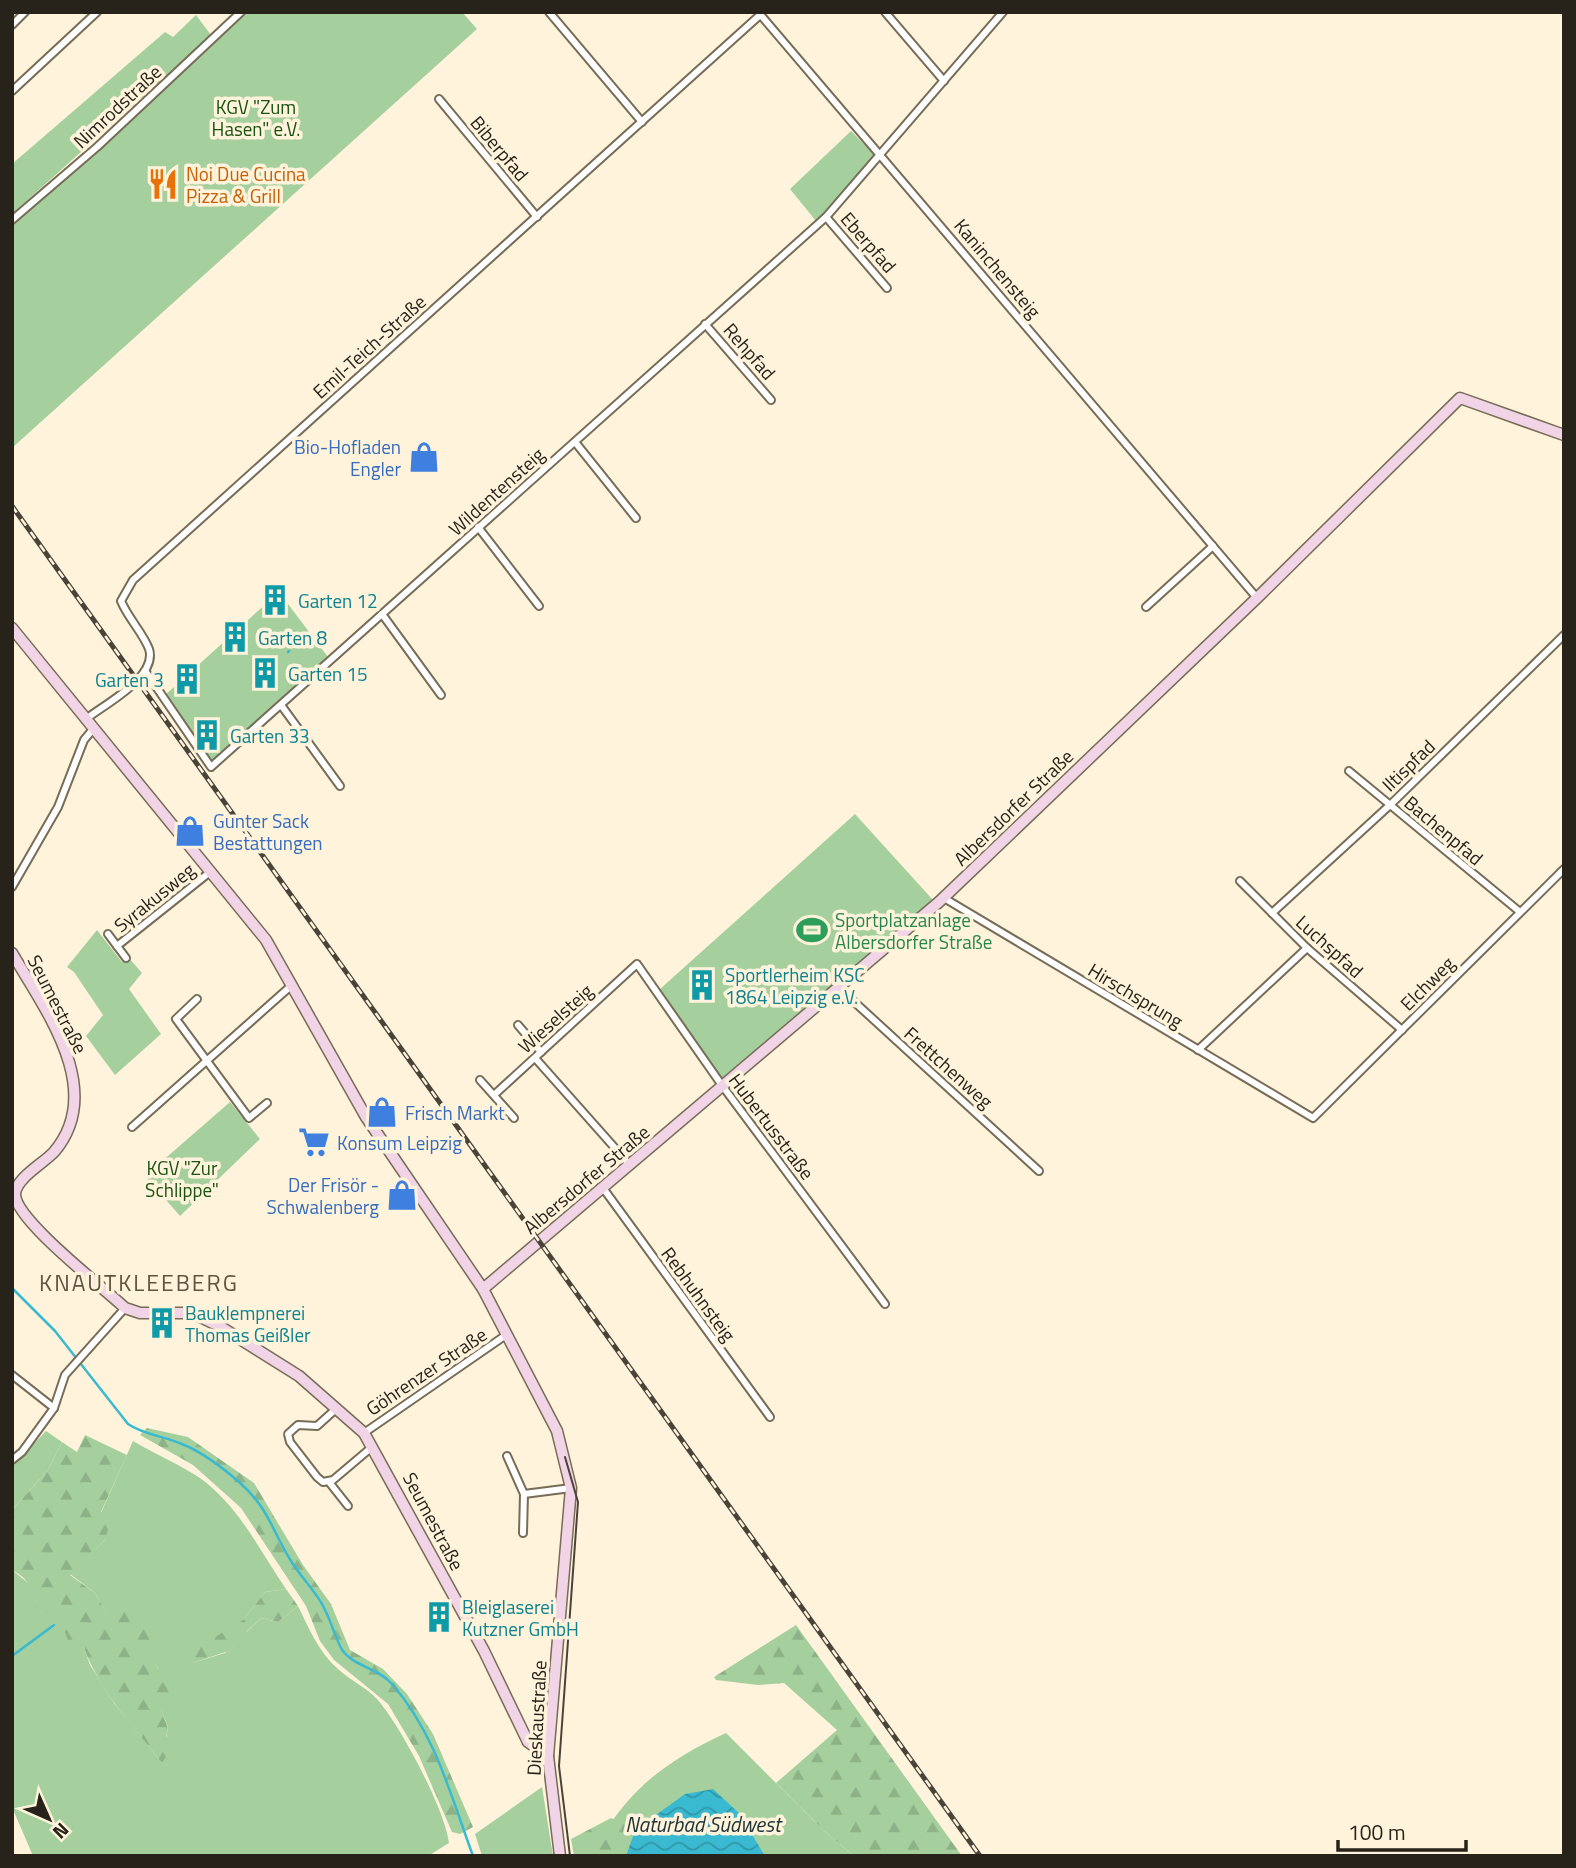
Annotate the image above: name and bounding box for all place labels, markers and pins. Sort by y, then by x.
place label: Noi Due Cucina Pizza & Grill [186,159,306,210]
restaurant icon: Noi Due Cucina Pizza & Grill [146,167,180,201]
place label: Bio-Hofladen Engler [294,432,401,483]
shop icon: Bio-Hofladen Engler [407,440,441,474]
building icon: Garten 12 [258,583,292,617]
place label: Garten 12 [298,586,378,615]
building icon: Garten 8 [218,620,252,654]
place label: Garten 8 [258,623,327,652]
building icon: Garten 15 [248,656,282,690]
place label: Garten 15 [288,659,368,688]
building icon: Garten 3 [170,662,204,696]
place label: Garten 3 [95,665,164,694]
building icon: Garten 33 [190,718,224,752]
place label: Garten 33 [230,721,310,750]
place label: Gunter Sack Bestattungen [213,806,323,857]
shop icon: Gunter Sack Bestattungen [173,814,207,848]
place label: Sportplatzanlage Albersdorfer Straße [835,905,992,956]
sports icon: Sportplatzanlage Albersdorfer Straße [795,913,829,947]
place label: Sportlerheim KSC 1864 Leipzig e.V. [725,960,865,1011]
building icon: Sportlerheim KSC 1864 Leipzig e.V. [685,968,719,1002]
shop icon: Frisch Markt [365,1095,399,1129]
place label: Frisch Markt [405,1098,505,1127]
supermarket icon: Konsum Leipzig [297,1125,331,1159]
place label: Konsum Leipzig [337,1128,462,1157]
place label: Der Frisör - Schwalenberg [266,1170,379,1221]
shop icon: Der Frisör - Schwalenberg [385,1178,419,1212]
place label: Bauklempnerei Thomas Geißler [185,1298,311,1349]
building icon: Bauklempnerei Thomas Geißler [145,1306,179,1340]
place label: Bleiglaserei Kutzner GmbH [462,1592,579,1643]
building icon: Bleiglaserei Kutzner GmbH [422,1600,456,1634]

